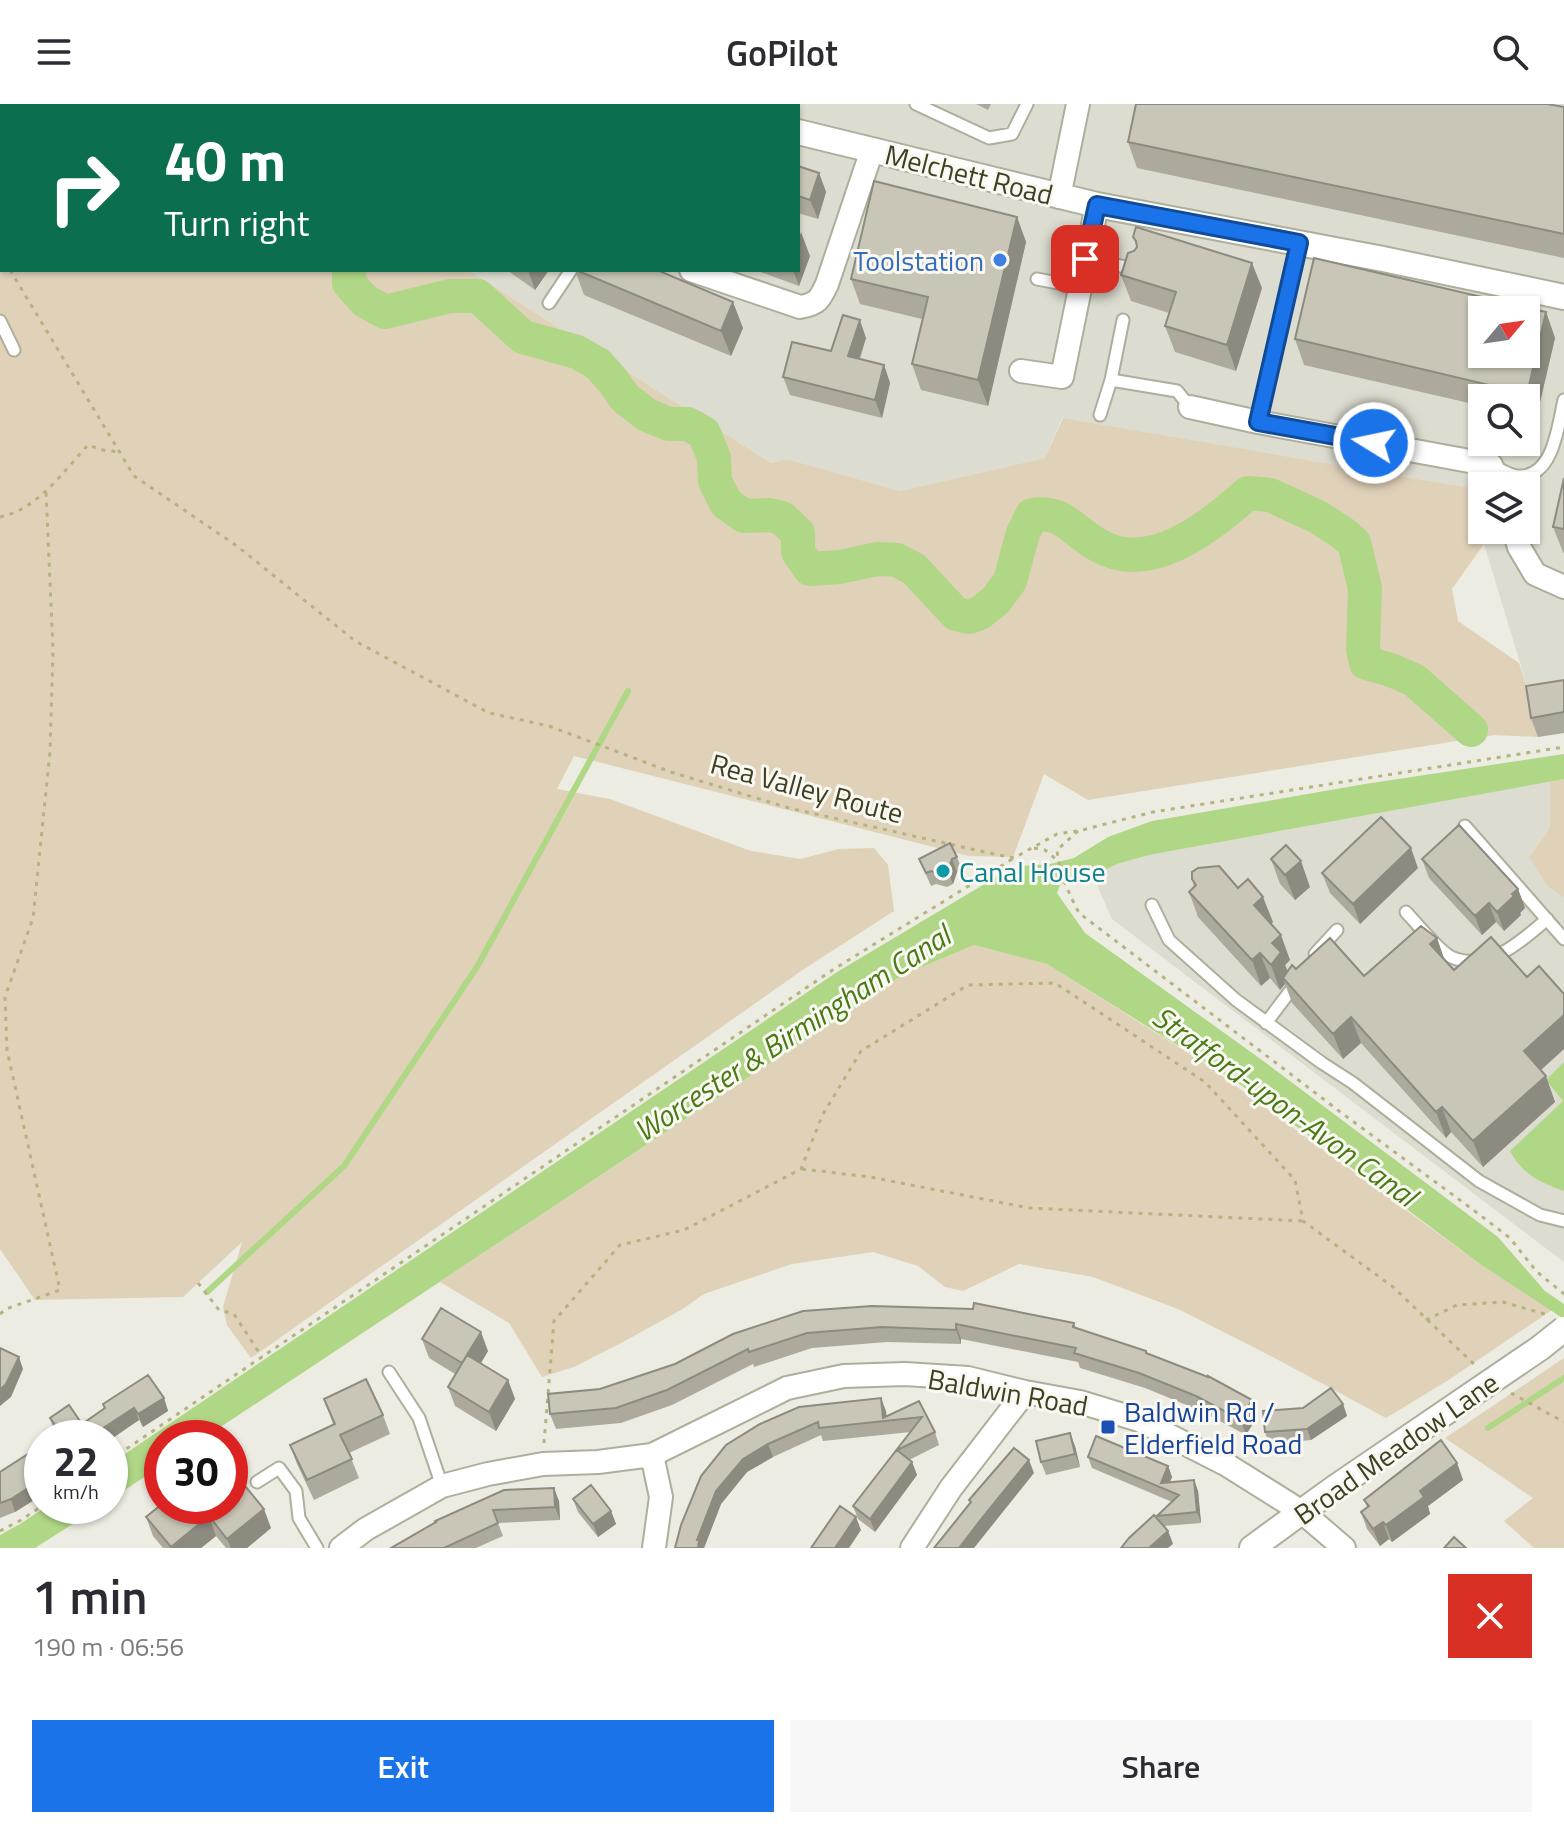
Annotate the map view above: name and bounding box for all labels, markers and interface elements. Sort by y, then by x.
text: GoPilot [726,25,838,80]
icon: menu [32,30,76,74]
icon: search [1488,30,1532,74]
text: 40 m [164,118,286,203]
street label: Melchett Road [880,132,1058,216]
icon: right [32,136,136,240]
text: Turn right [164,195,309,250]
pin [1051,225,1119,293]
icon: arrive [1063,237,1107,281]
place label: Toolstation [853,239,984,282]
marker: Toolstation [991,251,1009,269]
north arrow [1468,296,1540,368]
map controls [1468,296,1540,544]
button: search [1468,384,1540,456]
position arrow [1332,401,1416,485]
button: layers [1468,472,1540,544]
street label: Rea Valley Route [706,742,908,834]
place label: Canal House [959,850,1106,893]
marker: Canal House [934,862,952,880]
water label: Worcester & Birmingham Canal [625,911,962,1153]
water label: Stratford-upon-Avon Canal [1143,994,1430,1220]
street label: Baldwin Road [925,1357,1091,1427]
street label: Broad Meadow Lane [1285,1361,1507,1535]
place label: Baldwin Rd / Elderfield Road [1124,1390,1302,1465]
marker: Baldwin Rd / Elderfield Road [1099,1418,1117,1436]
speed limit sign: 30 [144,1420,248,1524]
text: 22 [54,1431,98,1492]
text: km/h [53,1476,99,1507]
text: 1 min [32,1560,147,1633]
button: close [1448,1574,1532,1658]
text: 190 m · 06:56 [32,1627,184,1666]
button: Exit [32,1720,774,1812]
button: Share [790,1720,1532,1812]

